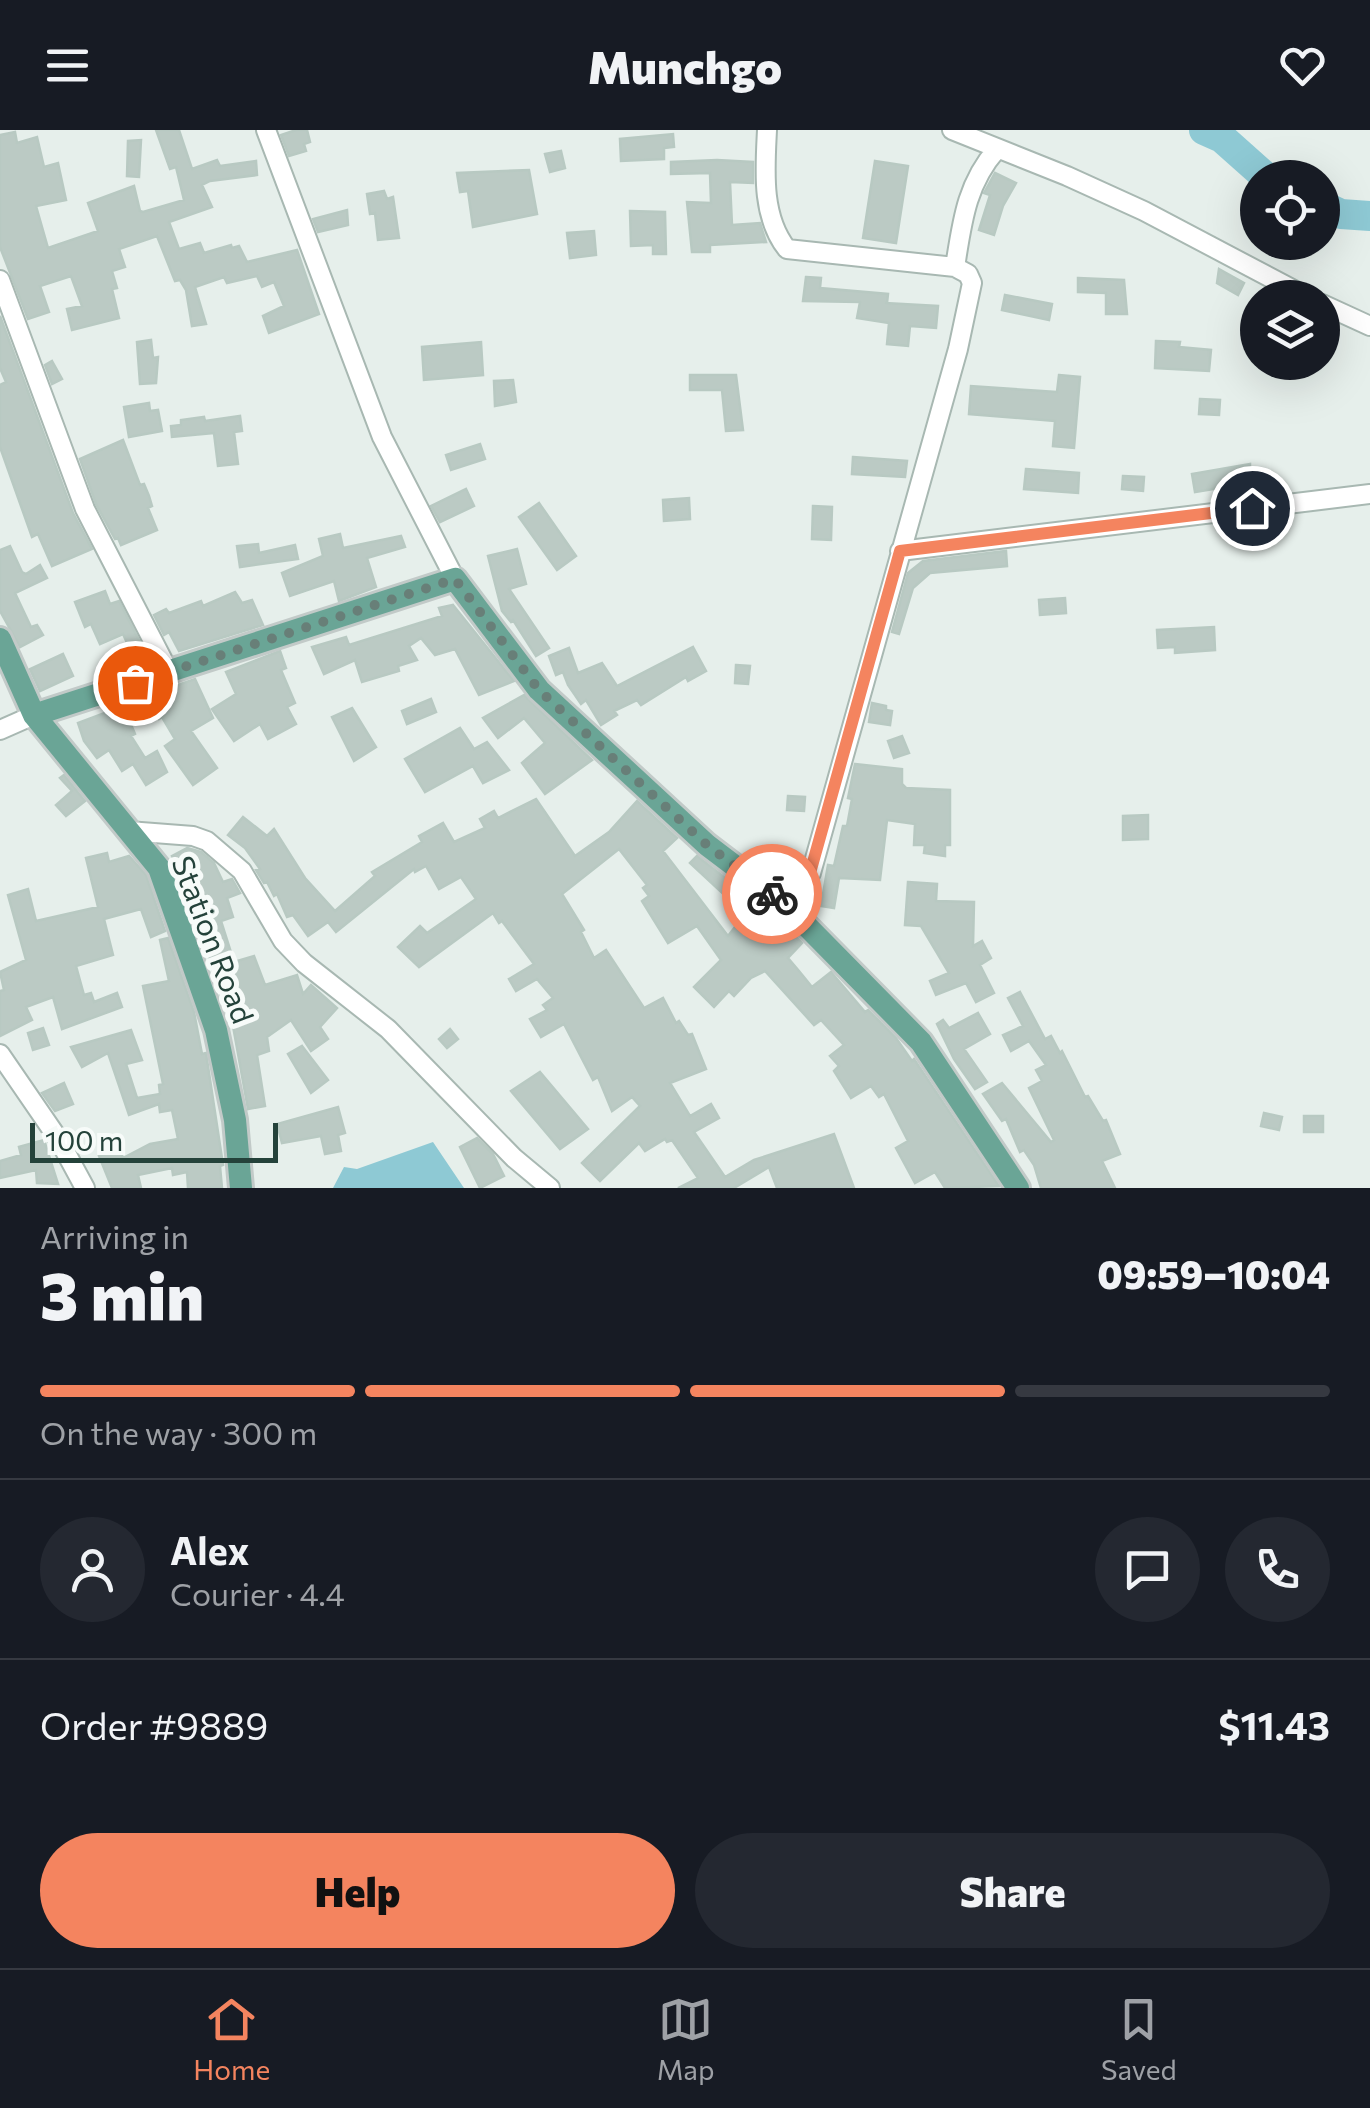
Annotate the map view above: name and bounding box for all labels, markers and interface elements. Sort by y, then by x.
icon: menu [40,38,95,93]
text: Munchgo [588,38,782,93]
icon: heart [1275,38,1330,93]
map controls [1240,160,1340,380]
button: locate [1240,160,1340,260]
button: layers [1240,280,1340,380]
pin [1210,466,1295,551]
icon: home [1225,481,1280,536]
pin [93,641,178,726]
icon: bag [108,656,163,711]
courier [722,844,822,944]
street label: Station Road [165,850,263,1028]
icon: bike [745,867,800,922]
scale bar [30,1118,278,1162]
text: 100 m [45,1123,123,1157]
text: Arriving in [40,1216,189,1256]
text: 09:59–10:04 [1097,1250,1330,1297]
text: 3 min [40,1254,204,1333]
text: On the way · 300 m [40,1412,317,1452]
button: person [40,1517,145,1622]
button: chat [1095,1517,1200,1622]
button: phone [1225,1517,1330,1622]
text: Alex [170,1526,249,1573]
text: Courier · 4.4 [170,1573,345,1613]
text: Order #9889 [40,1701,268,1748]
text: $11.43 [1219,1701,1330,1748]
button: Help [40,1833,675,1948]
button: Share [695,1833,1330,1948]
tab: Home [193,1992,270,2086]
tab: Map [657,1992,715,2086]
tab: Saved [1101,1992,1177,2086]

